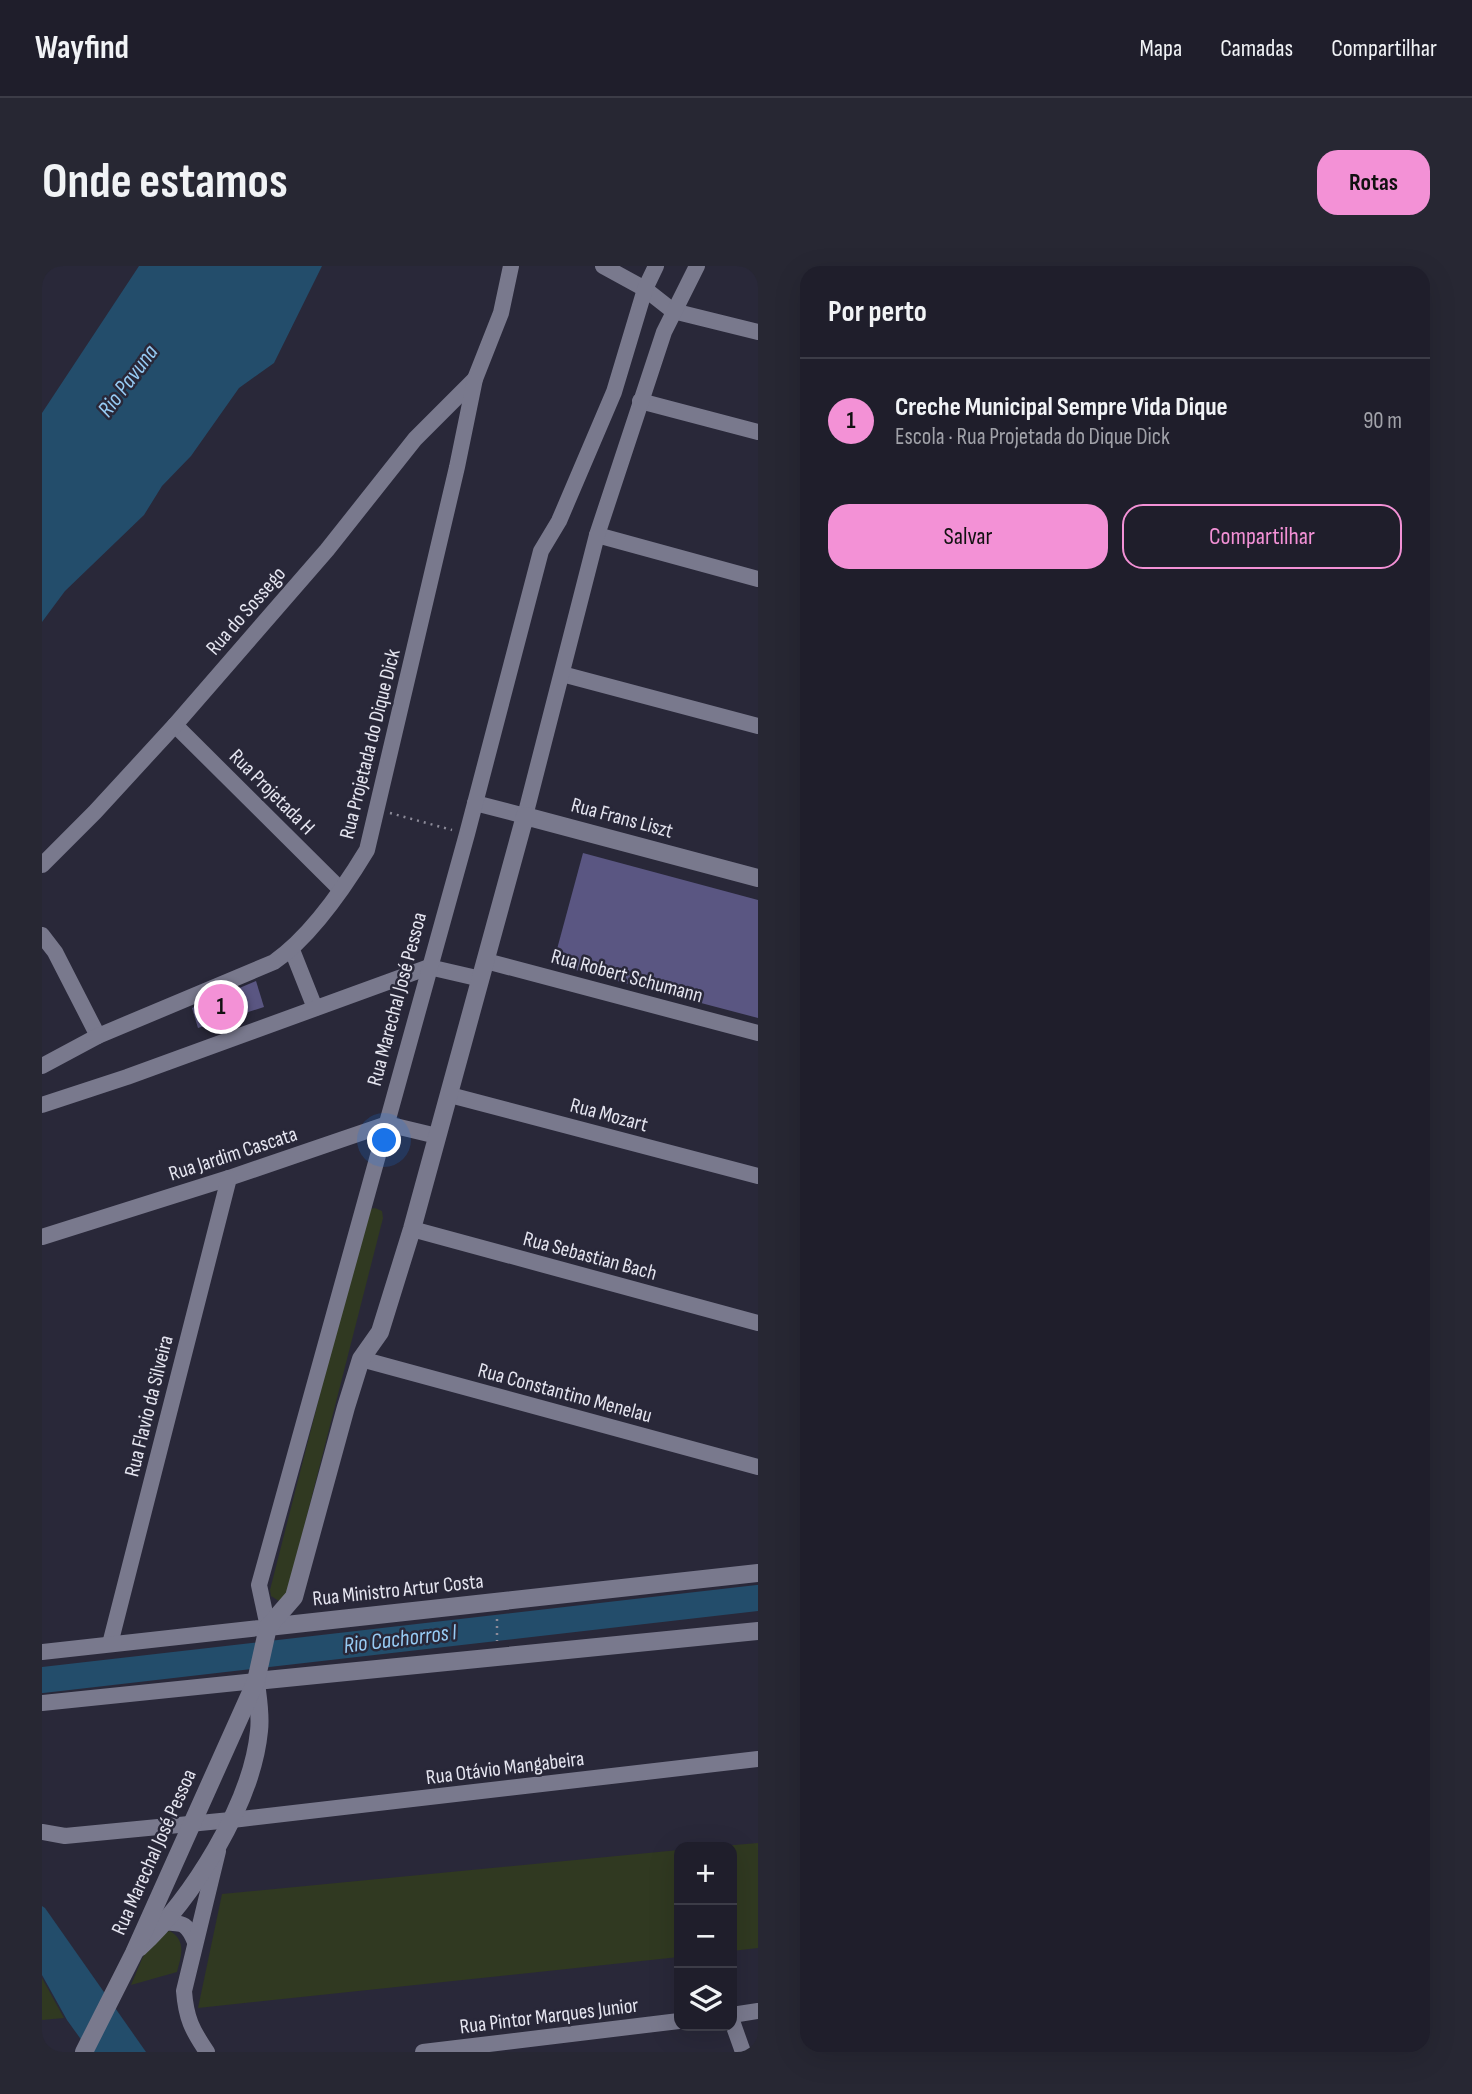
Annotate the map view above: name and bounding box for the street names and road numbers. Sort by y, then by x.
street label: Rua do Sossego [201,562,291,660]
street label: Rua Projetada do Dique Dick [334,646,406,842]
street label: Rua Projetada H [224,744,320,840]
street label: Rua Frans Liszt [568,792,676,844]
street label: Rua Marechal José Pessoa [362,910,432,1088]
street label: Rua Robert Schumann [548,944,706,1008]
street label: Rua Mozart [567,1093,651,1137]
street label: Rua Jardim Cascata [166,1121,300,1187]
street label: Rua Sebastian Bach [520,1226,660,1286]
street label: Rua Flavio da Silveira [119,1333,179,1479]
street label: Rua Constantino Menelau [475,1358,655,1428]
street label: Rua Ministro Artur Costa [311,1569,485,1611]
street label: Rua Otávio Mangabeira [424,1746,586,1790]
street label: Rua Marechal José Pessoa [106,1765,202,1939]
street label: Rua Pintor Marques Junior [458,1993,640,2039]

